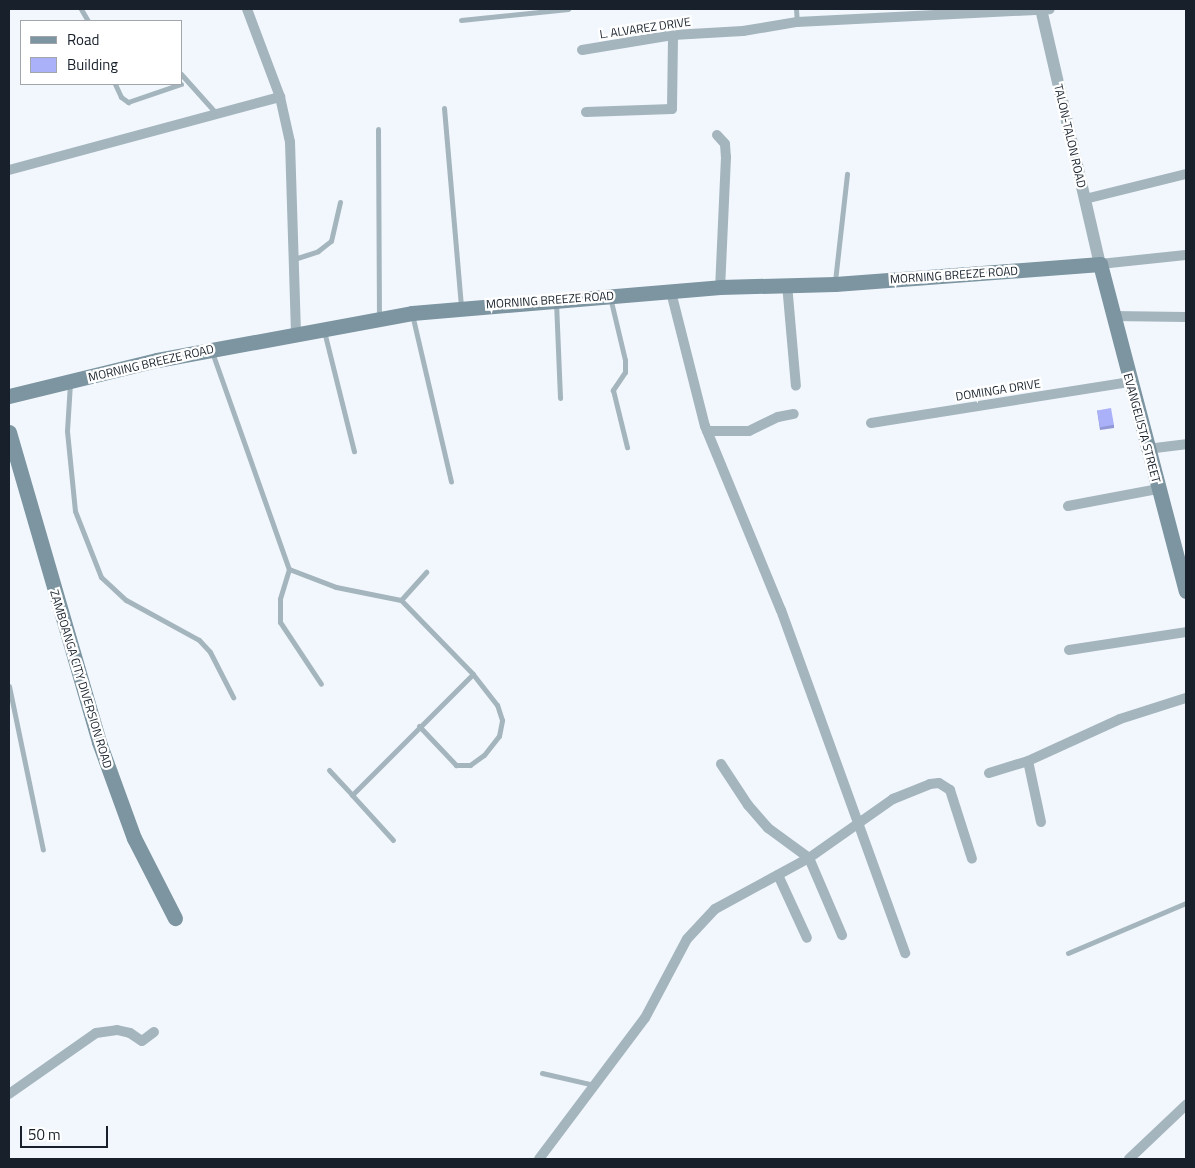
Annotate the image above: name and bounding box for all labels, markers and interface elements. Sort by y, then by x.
street label: L. ALVAREZ DRIVE [599,14,691,42]
legend [20,20,182,85]
text: Road [67,28,99,51]
text: Building [67,53,118,76]
street label: TALON-TALON ROAD [1051,83,1089,189]
street label: MORNING BREEZE ROAD [889,263,1019,287]
street label: MORNING BREEZE ROAD [485,288,615,312]
street label: MORNING BREEZE ROAD [87,342,215,384]
street label: EVANGELISTA STREET [1120,372,1164,484]
street label: DOMINGA DRIVE [955,376,1041,404]
street label: ZAMBOANGA CITY DIVERSION ROAD [47,588,115,770]
scale bar [22,1116,110,1148]
text: 50 m [28,1123,61,1146]

